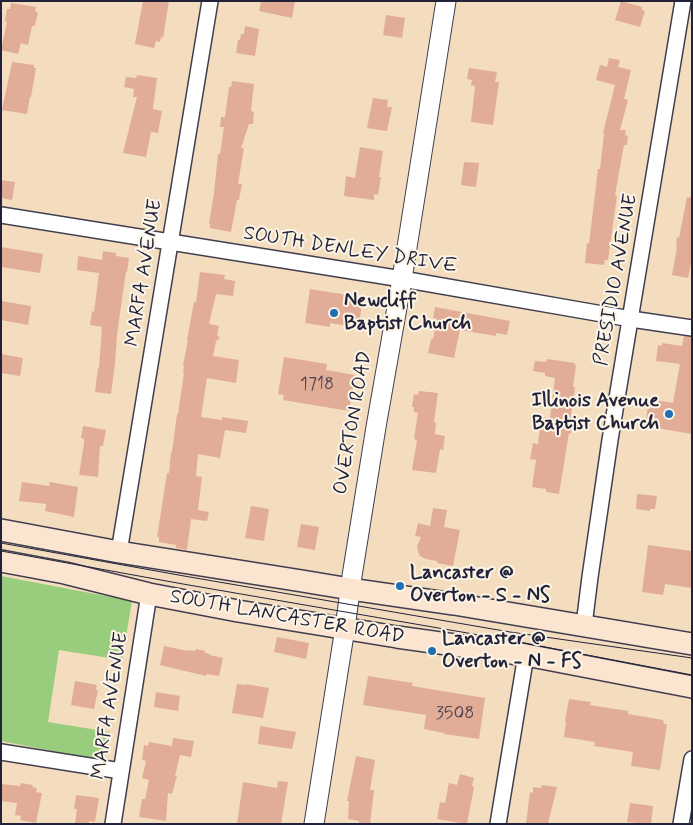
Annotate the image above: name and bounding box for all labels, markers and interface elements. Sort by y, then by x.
street label: PRESIDIO AVENUE [590,192,644,368]
street label: MARFA AVENUE [122,198,168,348]
street label: SOUTH DENLEY DRIVE [242,222,458,280]
place label: Newcliff Baptist Church [344,290,471,337]
marker: Newcliff Baptist Church [328,307,340,319]
street label: OVERTON ROAD [330,350,378,496]
house number: 1718 [300,374,334,396]
place label: Illinois Avenue Baptist Church [532,390,659,437]
marker: Illinois Avenue Baptist Church [663,408,675,420]
place label: Lancaster @ Overton - S - NS [410,562,550,609]
marker: Lancaster @ Overton - S - NS [394,580,406,592]
street label: SOUTH LANCASTER ROAD [168,586,406,650]
place label: Lancaster @ Overton - N - FS [442,628,582,675]
street label: MARFA AVENUE [88,631,134,781]
marker: Lancaster @ Overton - N - FS [426,645,438,657]
house number: 3508 [436,703,474,725]

